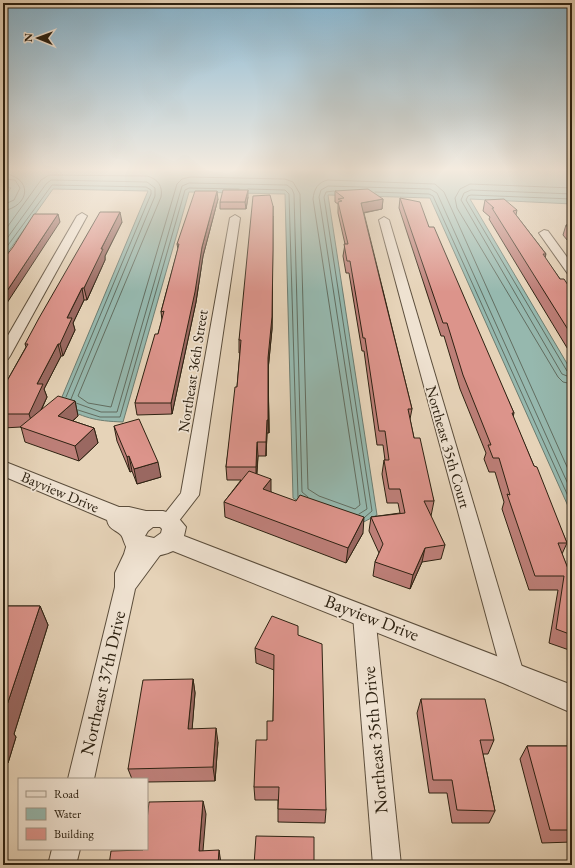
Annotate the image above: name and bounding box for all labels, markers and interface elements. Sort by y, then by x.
north arrow [18,18,58,58]
text: N [21,33,35,42]
street label: Northeast 36th Street [173,308,212,434]
street label: Northeast 35th Court [422,383,475,511]
street label: Bayview Drive [18,467,102,516]
street label: Bayview Drive [322,589,423,646]
street label: Northeast 37th Drive [75,608,130,757]
street label: Northeast 35th Drive [357,666,392,815]
legend [18,778,148,850]
text: Road [54,786,80,802]
text: Water [54,806,81,822]
text: Building [54,826,95,842]

